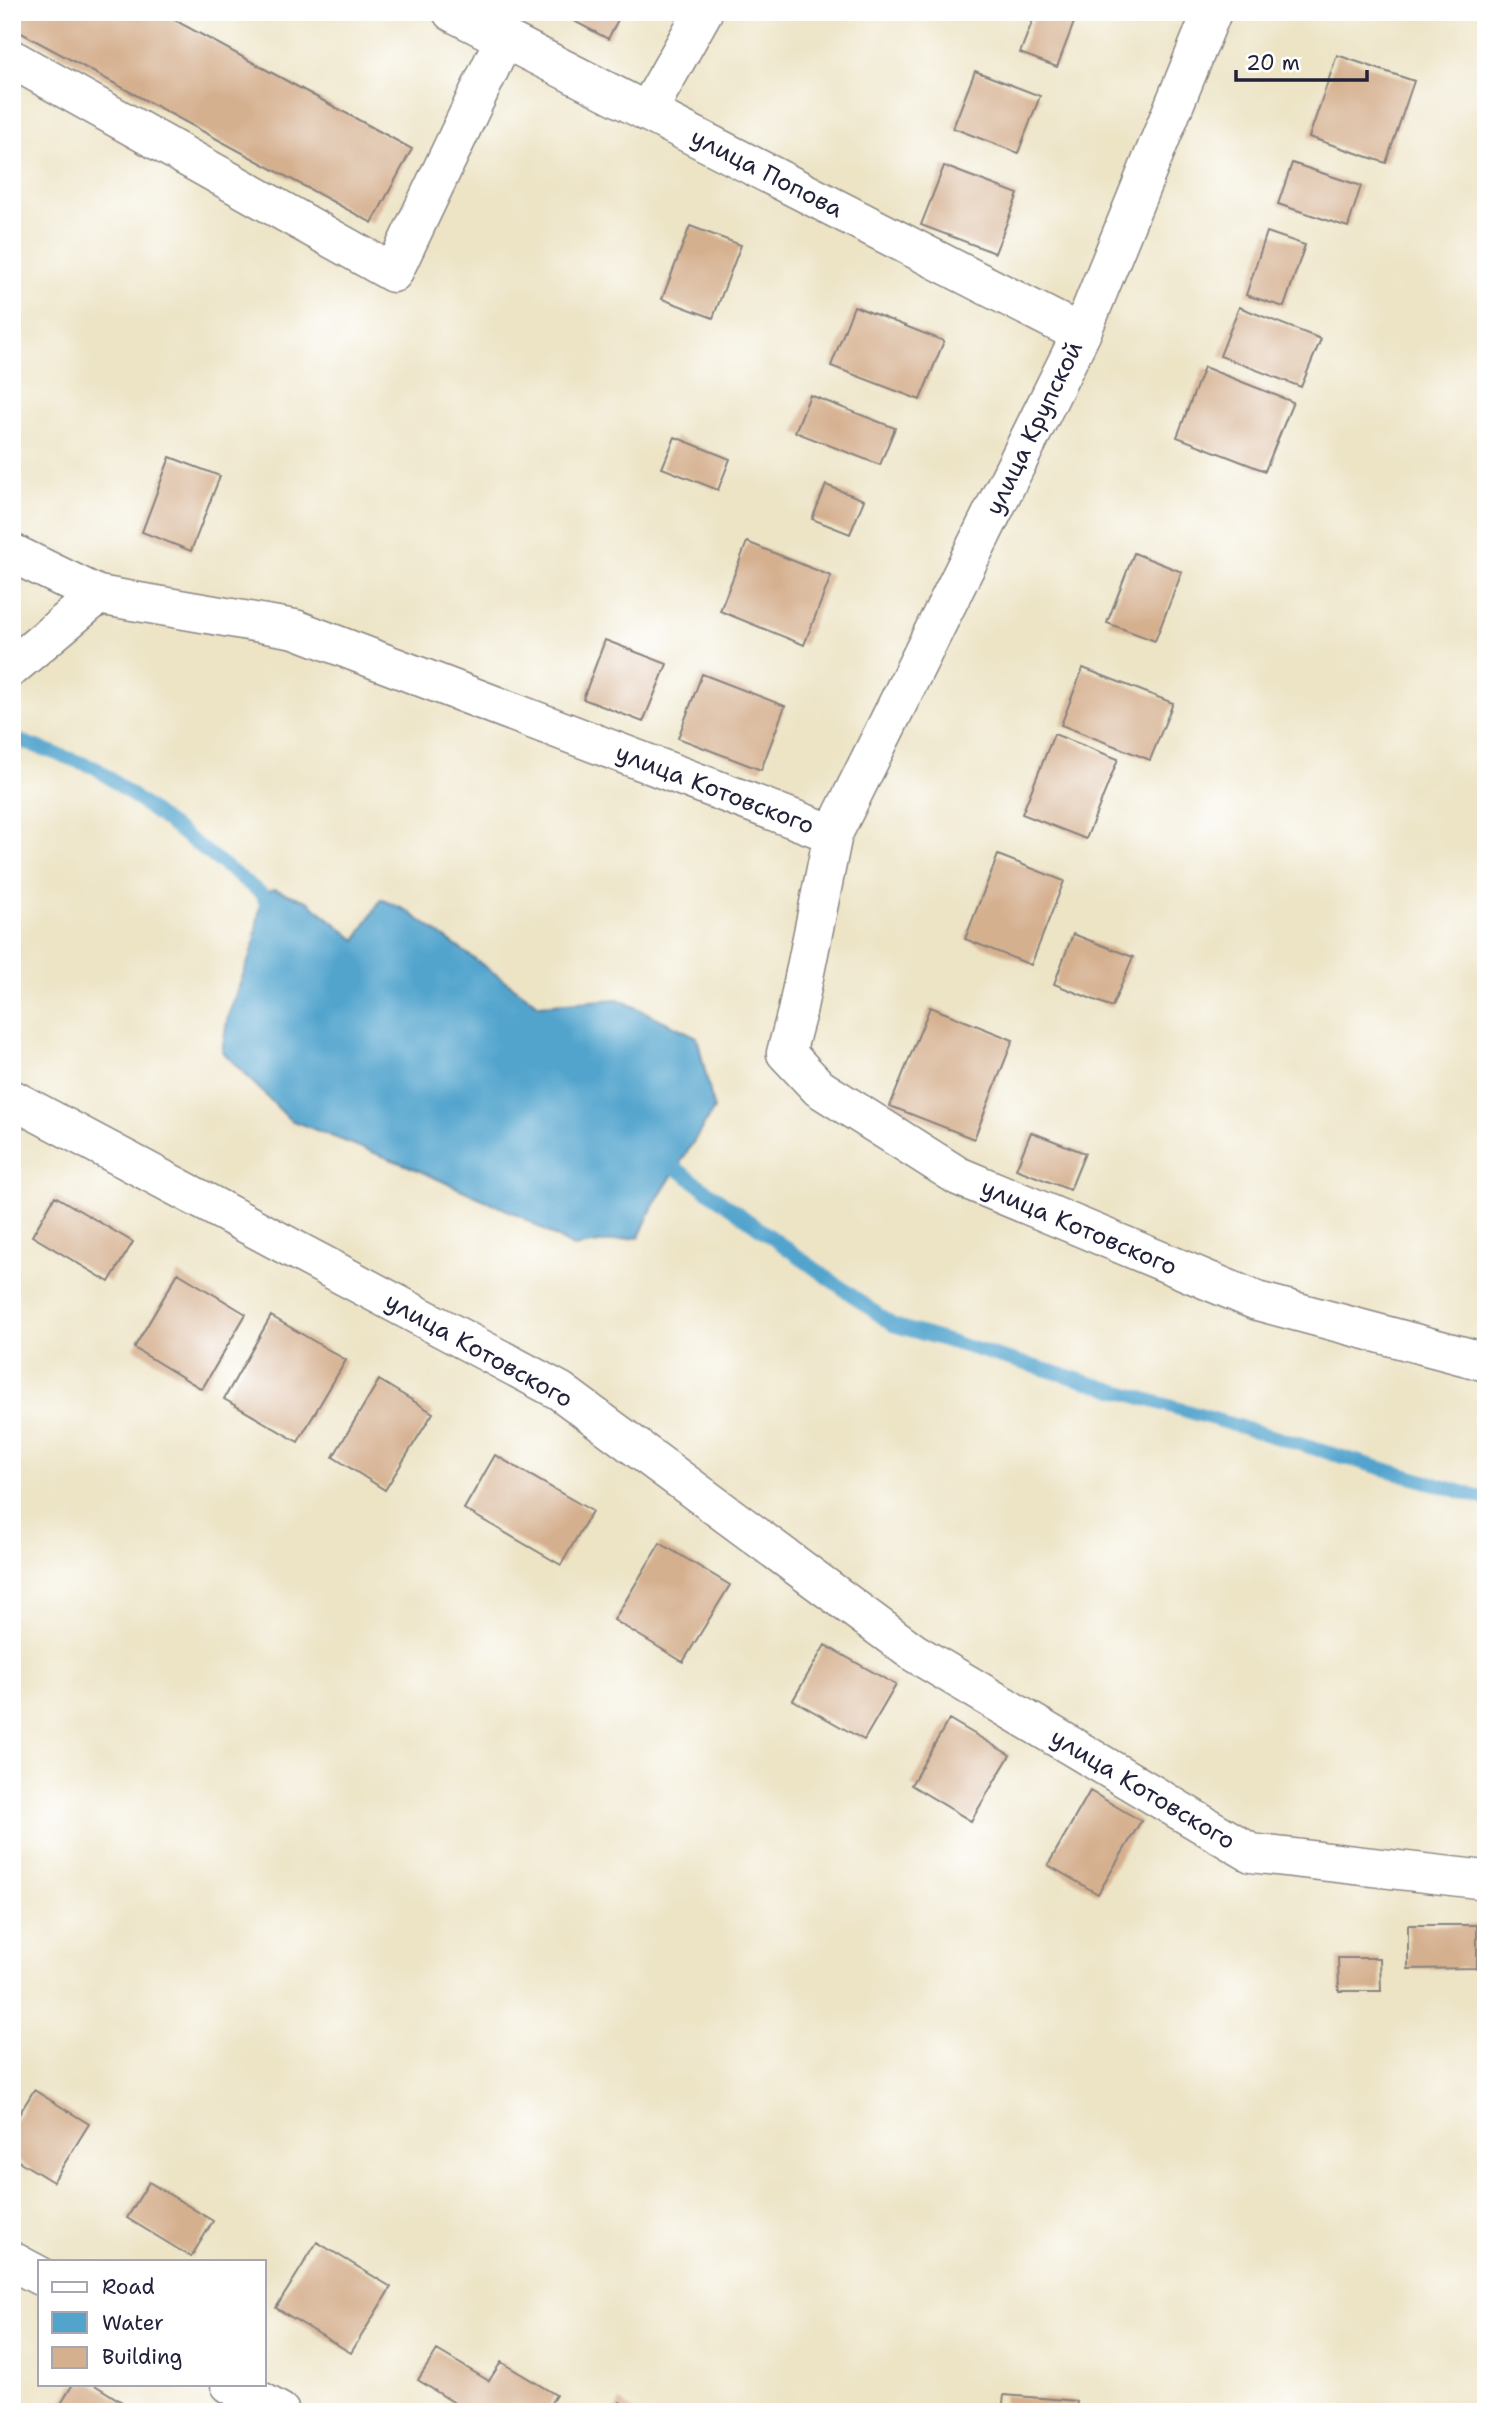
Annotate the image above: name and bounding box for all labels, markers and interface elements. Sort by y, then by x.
scale bar [1236,38,1367,82]
text: 20 m [1246,49,1300,77]
street label: улица Попова [685,121,849,225]
street label: улица Крупской [978,336,1090,520]
street label: улица Котовского [611,736,819,842]
street label: улица Котовского [976,1171,1182,1283]
street label: улица Котовского [379,1285,579,1415]
street label: улица Котовского [1045,1721,1241,1857]
legend [38,2260,266,2386]
text: Road [102,2273,155,2301]
text: Water [102,2309,164,2337]
text: Building [102,2343,182,2371]

